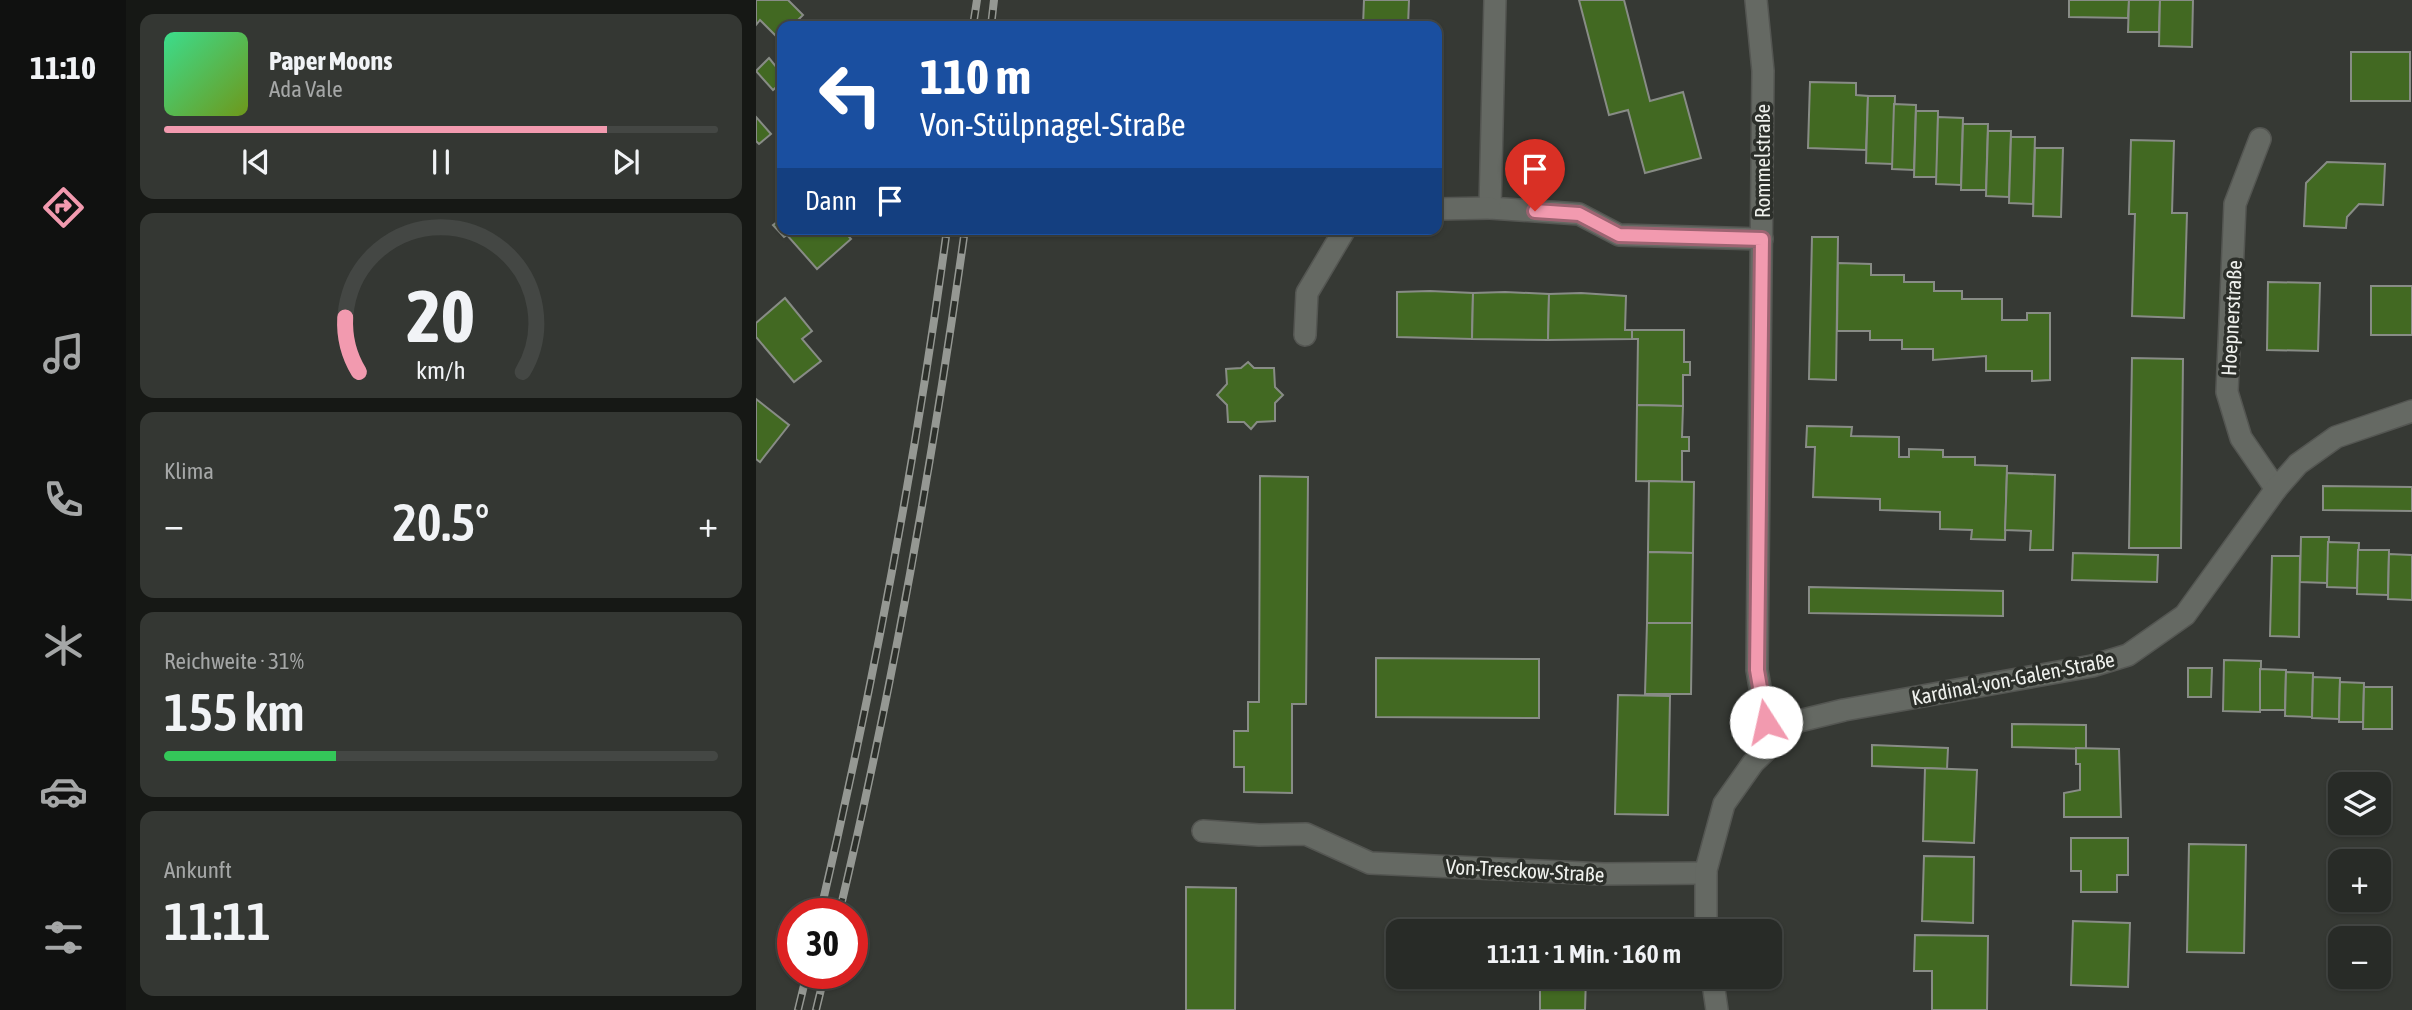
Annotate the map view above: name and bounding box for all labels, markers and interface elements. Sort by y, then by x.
text: Paper Moons [269,46,392,76]
text: 110 m [920,48,1031,104]
text: 11:10 [30,49,96,86]
icon: left [805,49,896,140]
text: Ada Vale [269,76,343,102]
street label: Rommelstraße [1750,104,1774,218]
text: Von-Stülpnagel-Straße [920,106,1185,143]
pin [1505,139,1565,211]
icon: previous [237,143,275,181]
icon: pause [422,143,460,181]
icon: next [607,143,645,181]
icon: arrive [1516,150,1554,188]
icon: arrive [871,182,909,220]
icon: directions [39,183,88,232]
text: Dann [805,186,857,216]
street label: Hoepnerstraße [2216,260,2246,376]
text: 20 [407,274,475,357]
icon: music [39,329,88,378]
text: km/h [416,356,466,384]
text: Klima [164,458,214,484]
icon: phone [39,475,88,524]
text: 20.5° [393,492,489,552]
text: − [164,502,184,545]
text: + [698,502,718,545]
icon: climate [39,621,88,670]
street label: Kardinal-von-Galen-Straße [1910,647,2116,709]
text: Reichweite · 31% [164,648,304,674]
text: 155 km [164,682,305,742]
position arrow [1729,685,1803,759]
icon: car [39,767,88,816]
map controls [2328,772,2391,989]
button: layers [2328,772,2391,835]
button: + [2328,849,2391,912]
street label: Von-Tresckow-Straße [1445,854,1605,886]
text: Ankunft [164,857,232,883]
text: 11:11 [164,891,271,951]
speed limit sign: 30 [777,898,868,989]
icon: filters [39,913,88,962]
button: − [2328,926,2391,989]
text: 11:11 · 1 Min. · 160 m [1487,939,1681,969]

